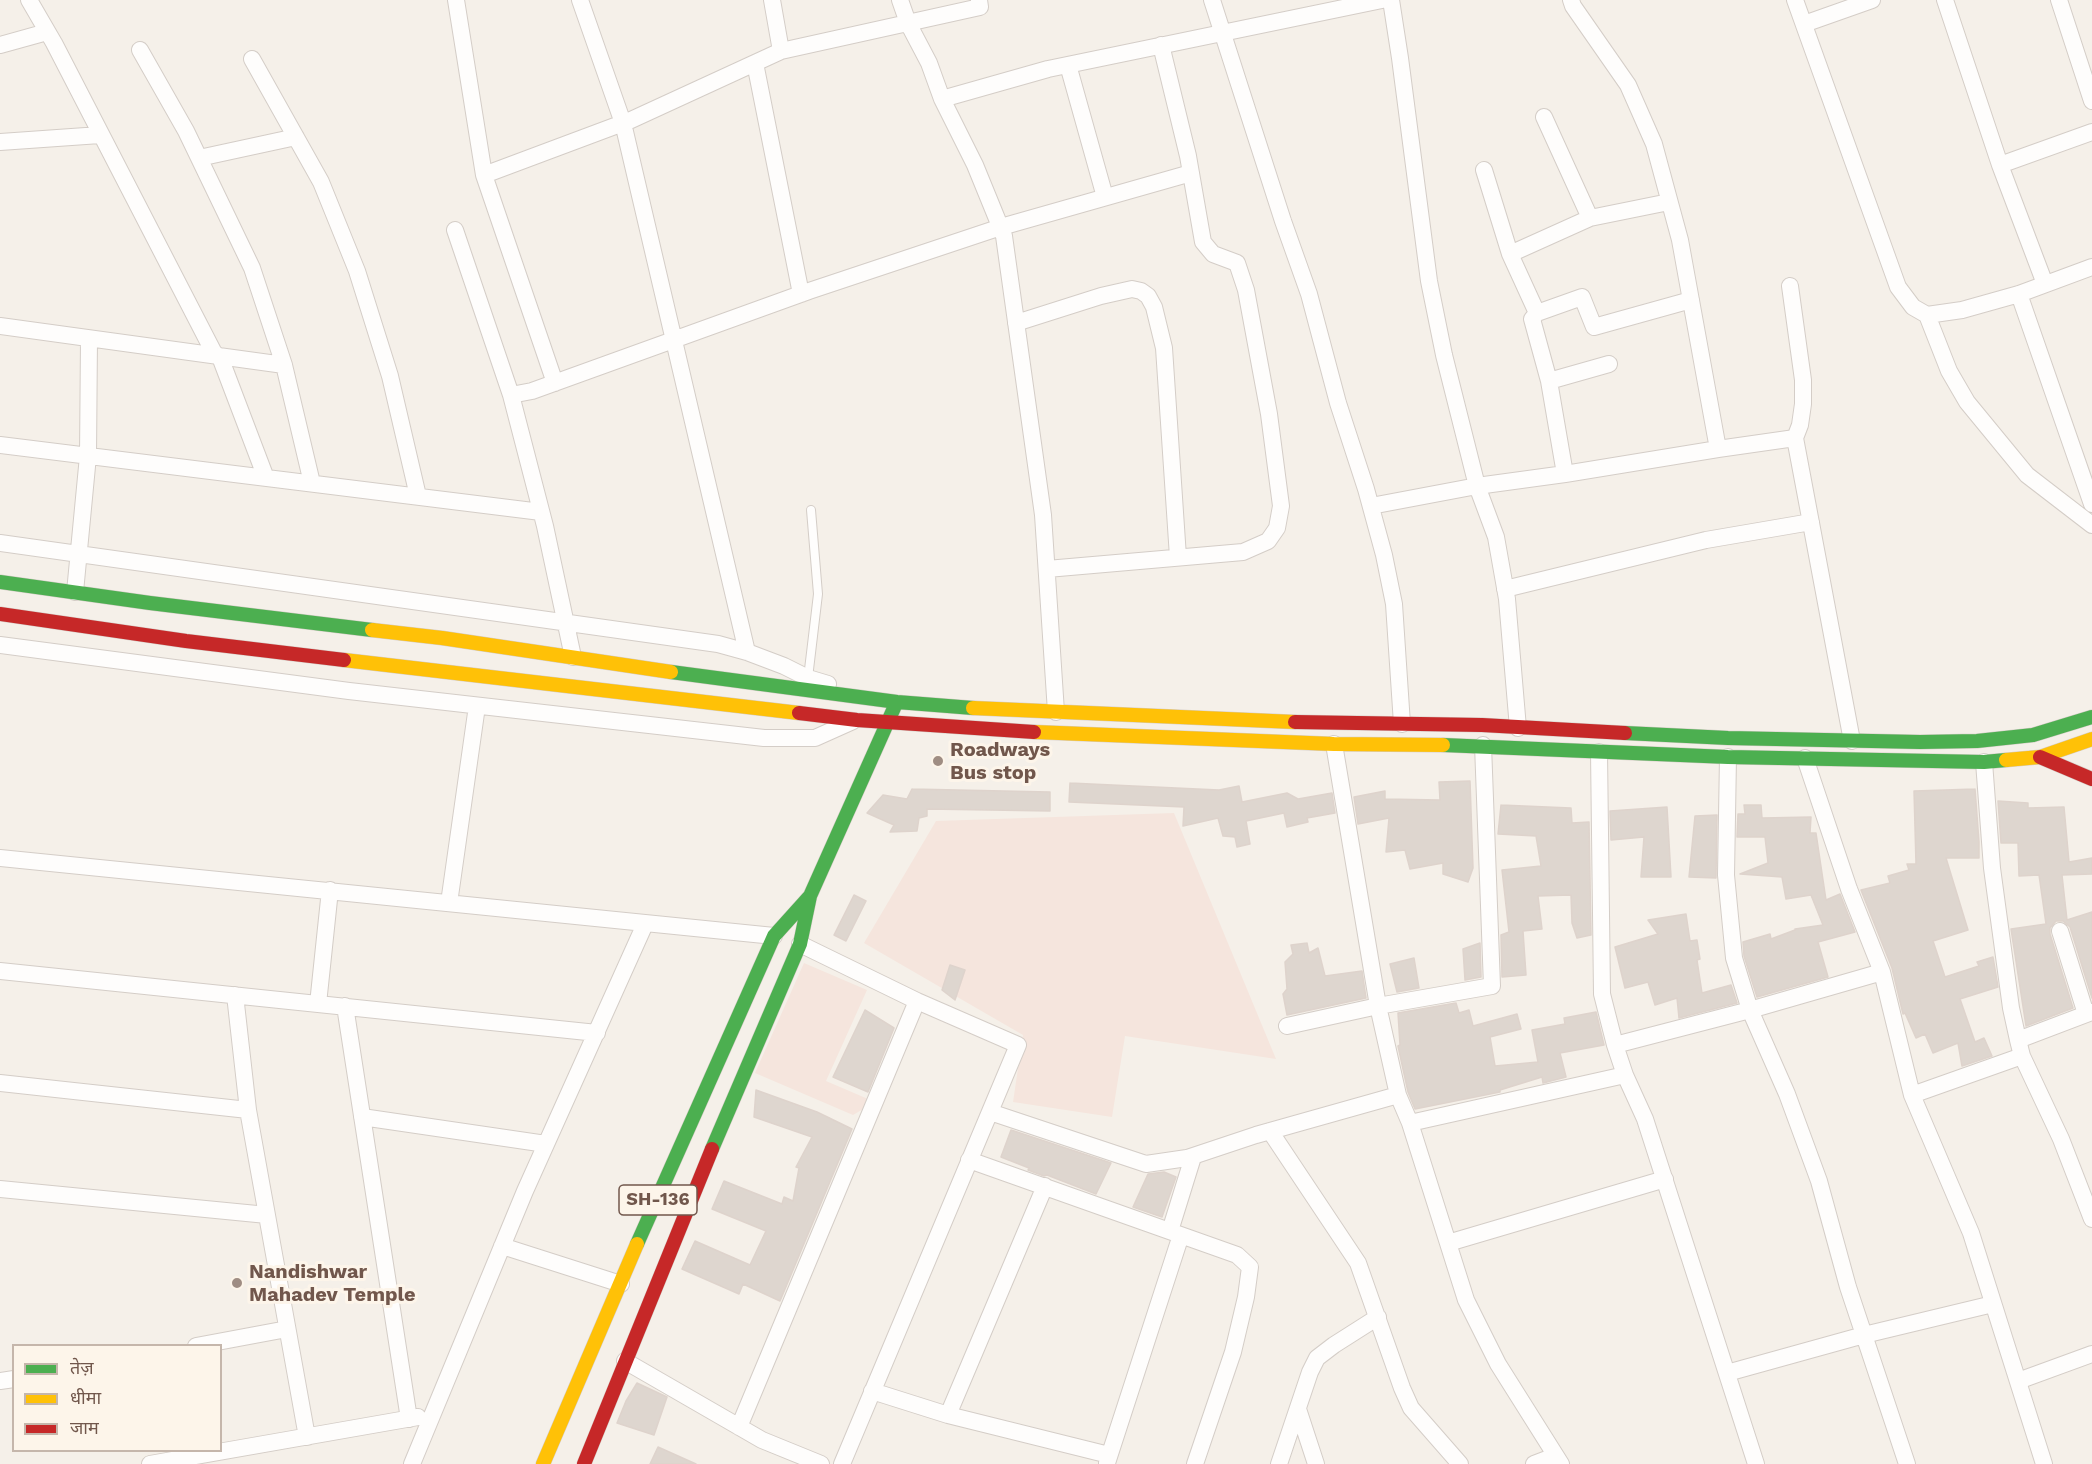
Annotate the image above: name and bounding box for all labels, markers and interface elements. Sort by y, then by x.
place label: Roadways Bus stop [950,738,1050,785]
marker: Roadways Bus stop [931,754,945,768]
road number: SH-136 [619,1185,697,1215]
place label: Nandishwar Mahadev Temple [249,1260,416,1307]
marker: Nandishwar Mahadev Temple [230,1276,244,1290]
legend [12,1344,222,1452]
text: तेज़ [70,1357,94,1378]
text: धीमा [70,1387,101,1408]
text: जाम [70,1417,99,1438]

